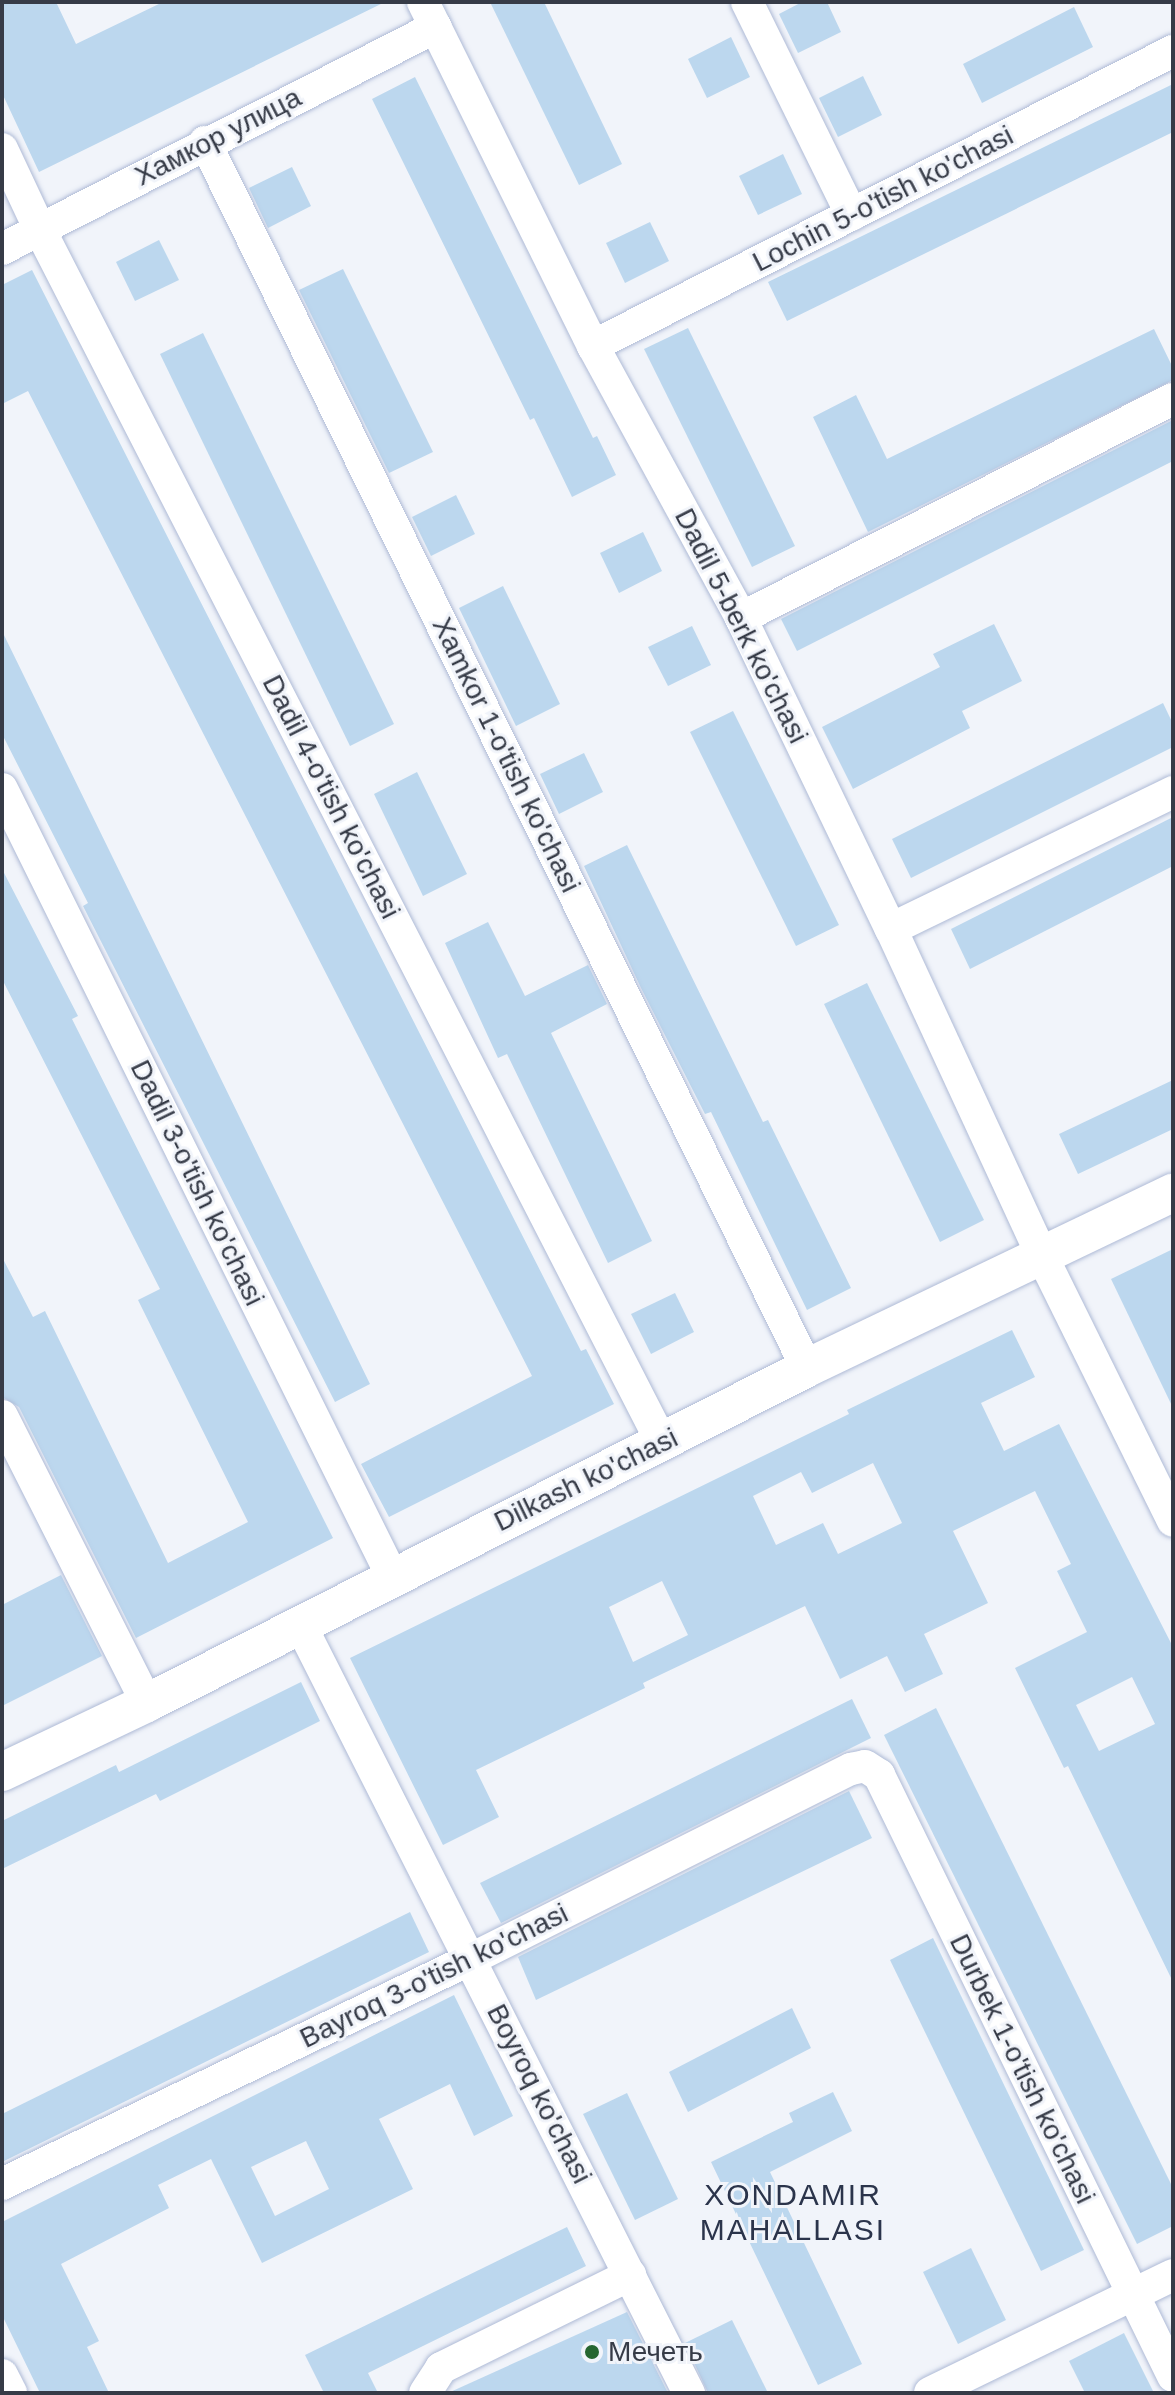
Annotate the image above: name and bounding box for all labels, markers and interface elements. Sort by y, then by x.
street label: Хамкор улица [129,81,307,193]
street label: Lochin 5-o'tish ko'chasi [747,119,1019,279]
street label: Dadil 5-berk ko'chasi [667,503,815,749]
street label: Xamkor 1-o'tish ko'chasi [425,612,587,898]
street label: Dadil 4-o'tish ko'chasi [255,670,407,924]
street label: Dadil 3-o'tish ko'chasi [123,1055,271,1311]
street label: Dilkash ko'chasi [489,1421,683,1539]
street label: Bayroq 3-o'tish ko'chasi [295,1896,573,2056]
street label: Durbek 1-o'tish ko'chasi [942,1929,1102,2209]
street label: Boyroq ko'chasi [479,1999,599,2189]
district label: XONDAMIR MAHALLASI [700,2177,886,2248]
place label: Мечеть [608,2335,703,2369]
marker: Мечеть [583,2343,601,2361]

